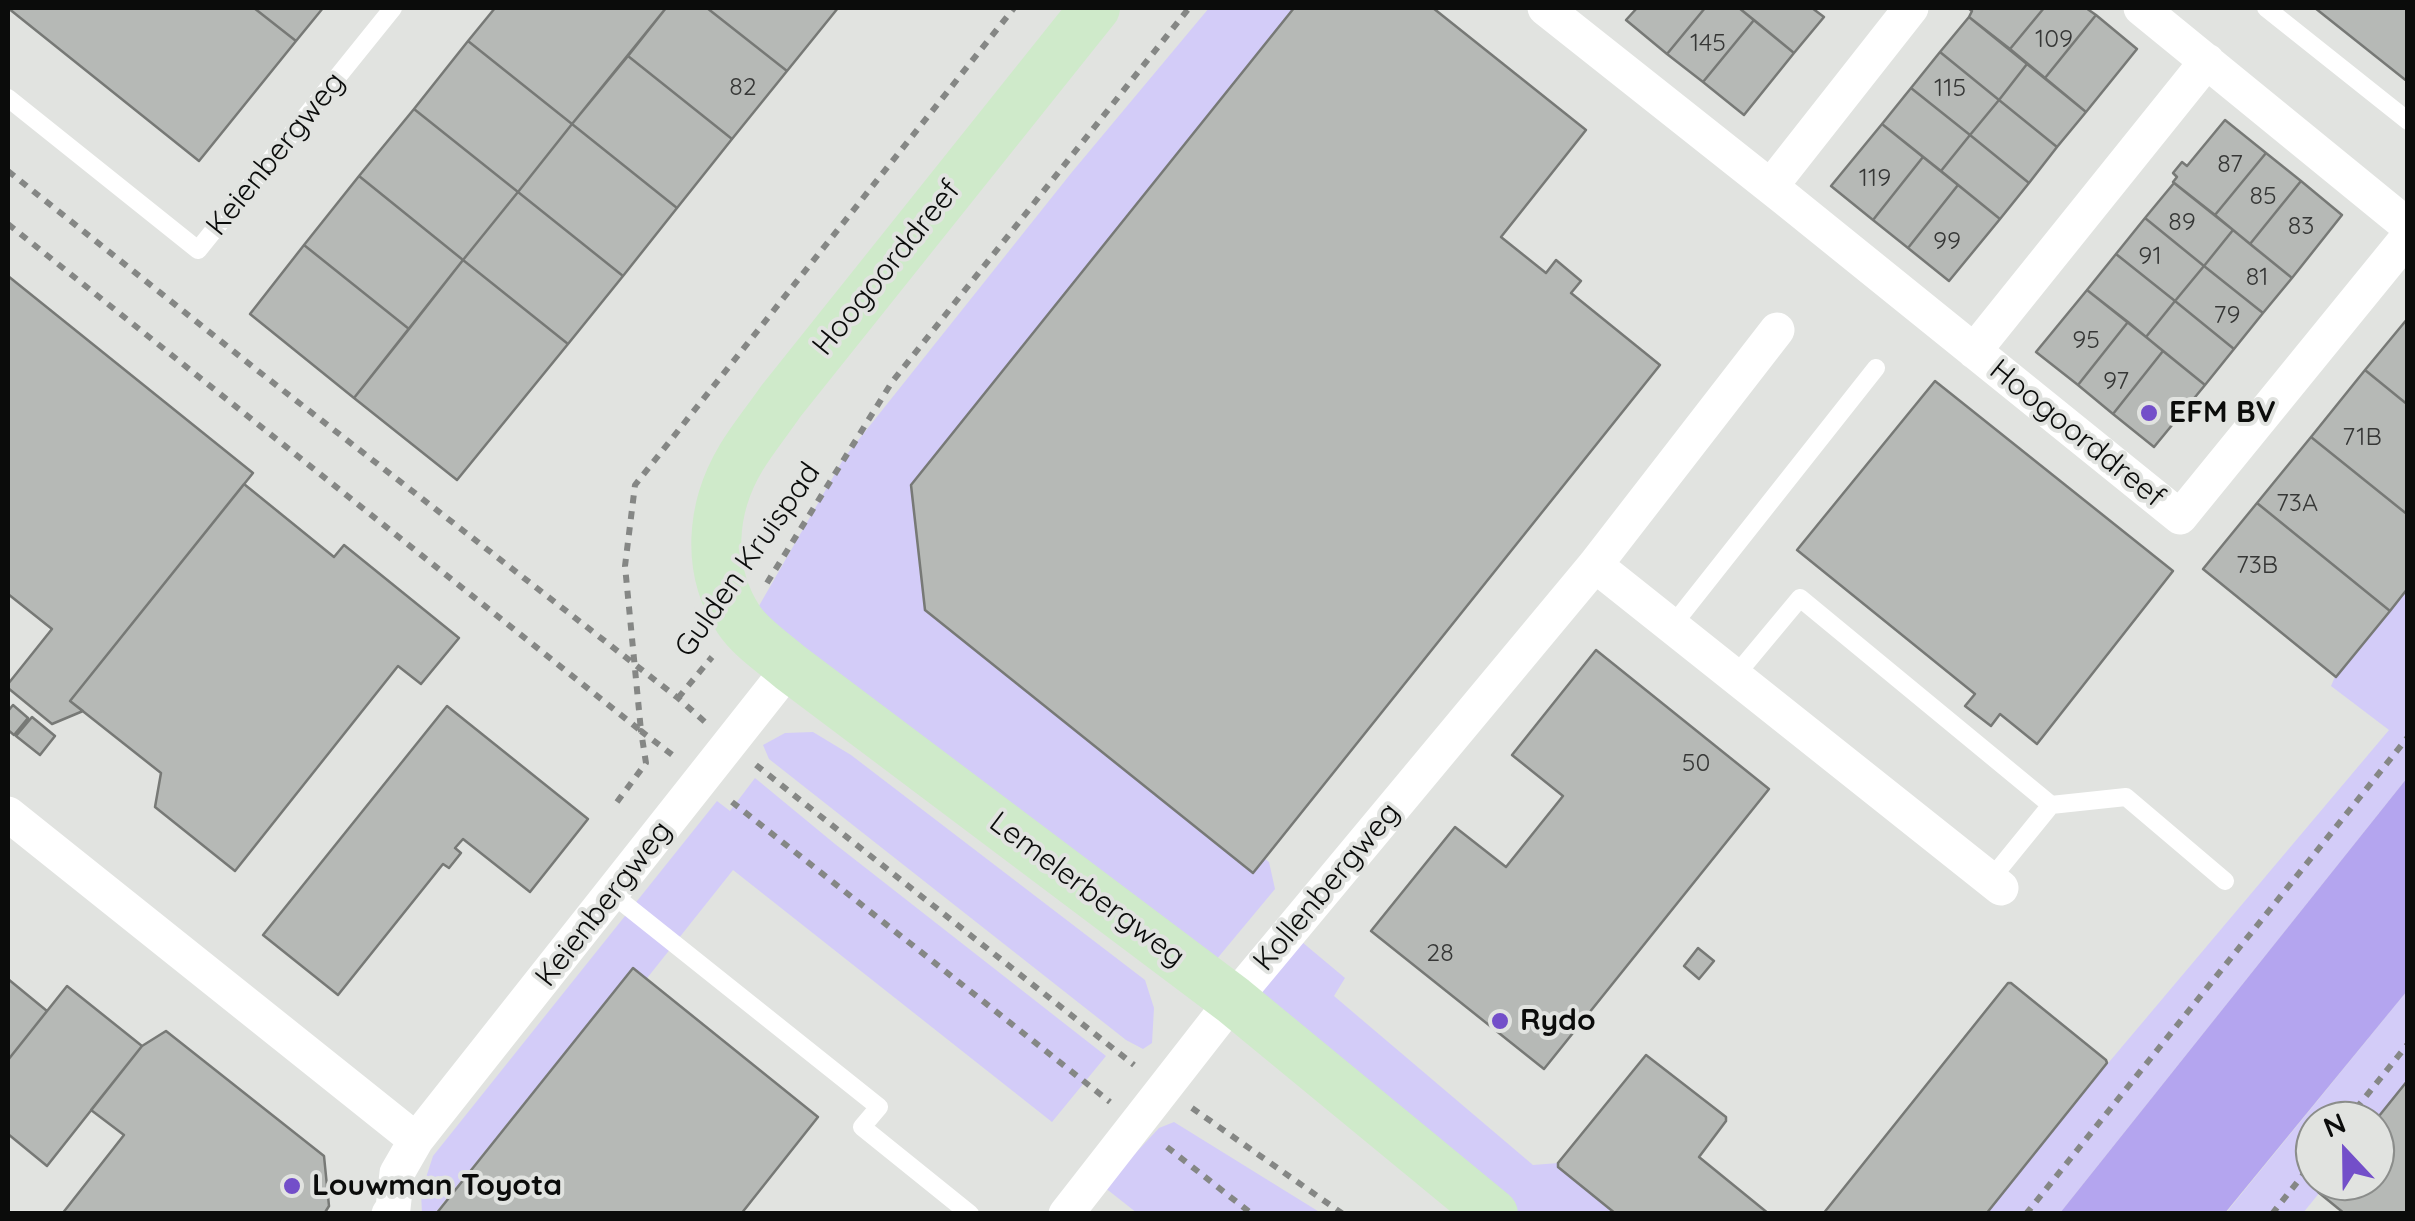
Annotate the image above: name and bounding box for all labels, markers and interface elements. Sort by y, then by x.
house number: 109 [2035,24,2073,54]
house number: 145 [1690,28,1726,58]
street label: Keienbergweg [199,65,353,243]
house number: 82 [729,72,757,102]
house number: 115 [1934,73,1966,103]
house number: 87 [2217,149,2243,179]
house number: 119 [1859,163,1891,193]
street label: Hoogoorddreef [805,173,969,363]
house number: 85 [2249,181,2277,211]
house number: 89 [2168,207,2196,237]
house number: 83 [2288,211,2314,241]
house number: 99 [1933,226,1961,256]
house number: 91 [2138,241,2162,271]
house number: 81 [2246,262,2268,292]
house number: 79 [2214,300,2240,330]
house number: 95 [2072,325,2100,355]
street label: Hoogoorddreef [1982,352,2172,516]
house number: 97 [2103,366,2129,396]
place label: EFM BV [2169,395,2276,431]
marker: EFM BV [2138,402,2160,424]
house number: 71B [2342,422,2382,452]
street label: Gulden Kruispad [668,456,828,664]
house number: 73A [2276,488,2318,518]
house number: 73B [2236,550,2278,580]
house number: 50 [1682,748,1710,778]
street label: Kollenbergweg [1246,796,1408,978]
street label: Lemelerbergweg [982,805,1192,975]
street label: Keienbergweg [528,814,680,994]
house number: 28 [1426,938,1454,968]
place label: Rydo [1520,1003,1596,1039]
marker: Rydo [1489,1010,1511,1032]
north arrow [2295,1101,2395,1201]
text: N [2318,1104,2350,1145]
place label: Louwman Toyota [312,1168,562,1204]
marker: Louwman Toyota [281,1175,303,1197]

